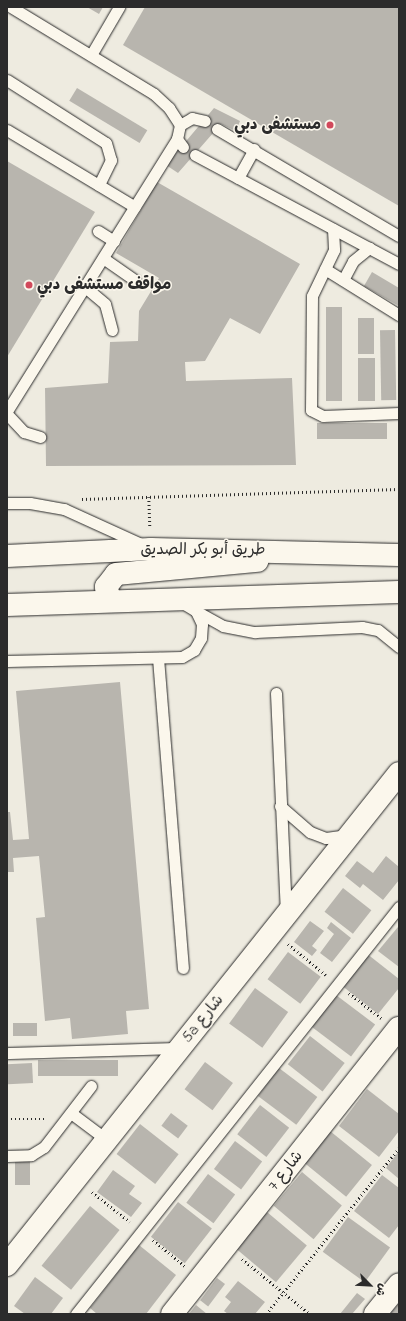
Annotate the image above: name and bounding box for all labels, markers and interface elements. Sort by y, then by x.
place label: مستشفى دبي [234,115,321,135]
marker: مستشفى دبي [324,119,336,131]
place label: مواقف مستشفى دبي [37,275,171,295]
marker: مواقف مستشفى دبي [24,280,34,290]
street label: طريق أبو بكر الصديق [141,540,265,560]
street label: 5a شارع [178,991,228,1047]
street label: شارع 7 [265,1147,307,1195]
north arrow [350,1265,390,1305]
text: ش [371,1281,391,1299]

